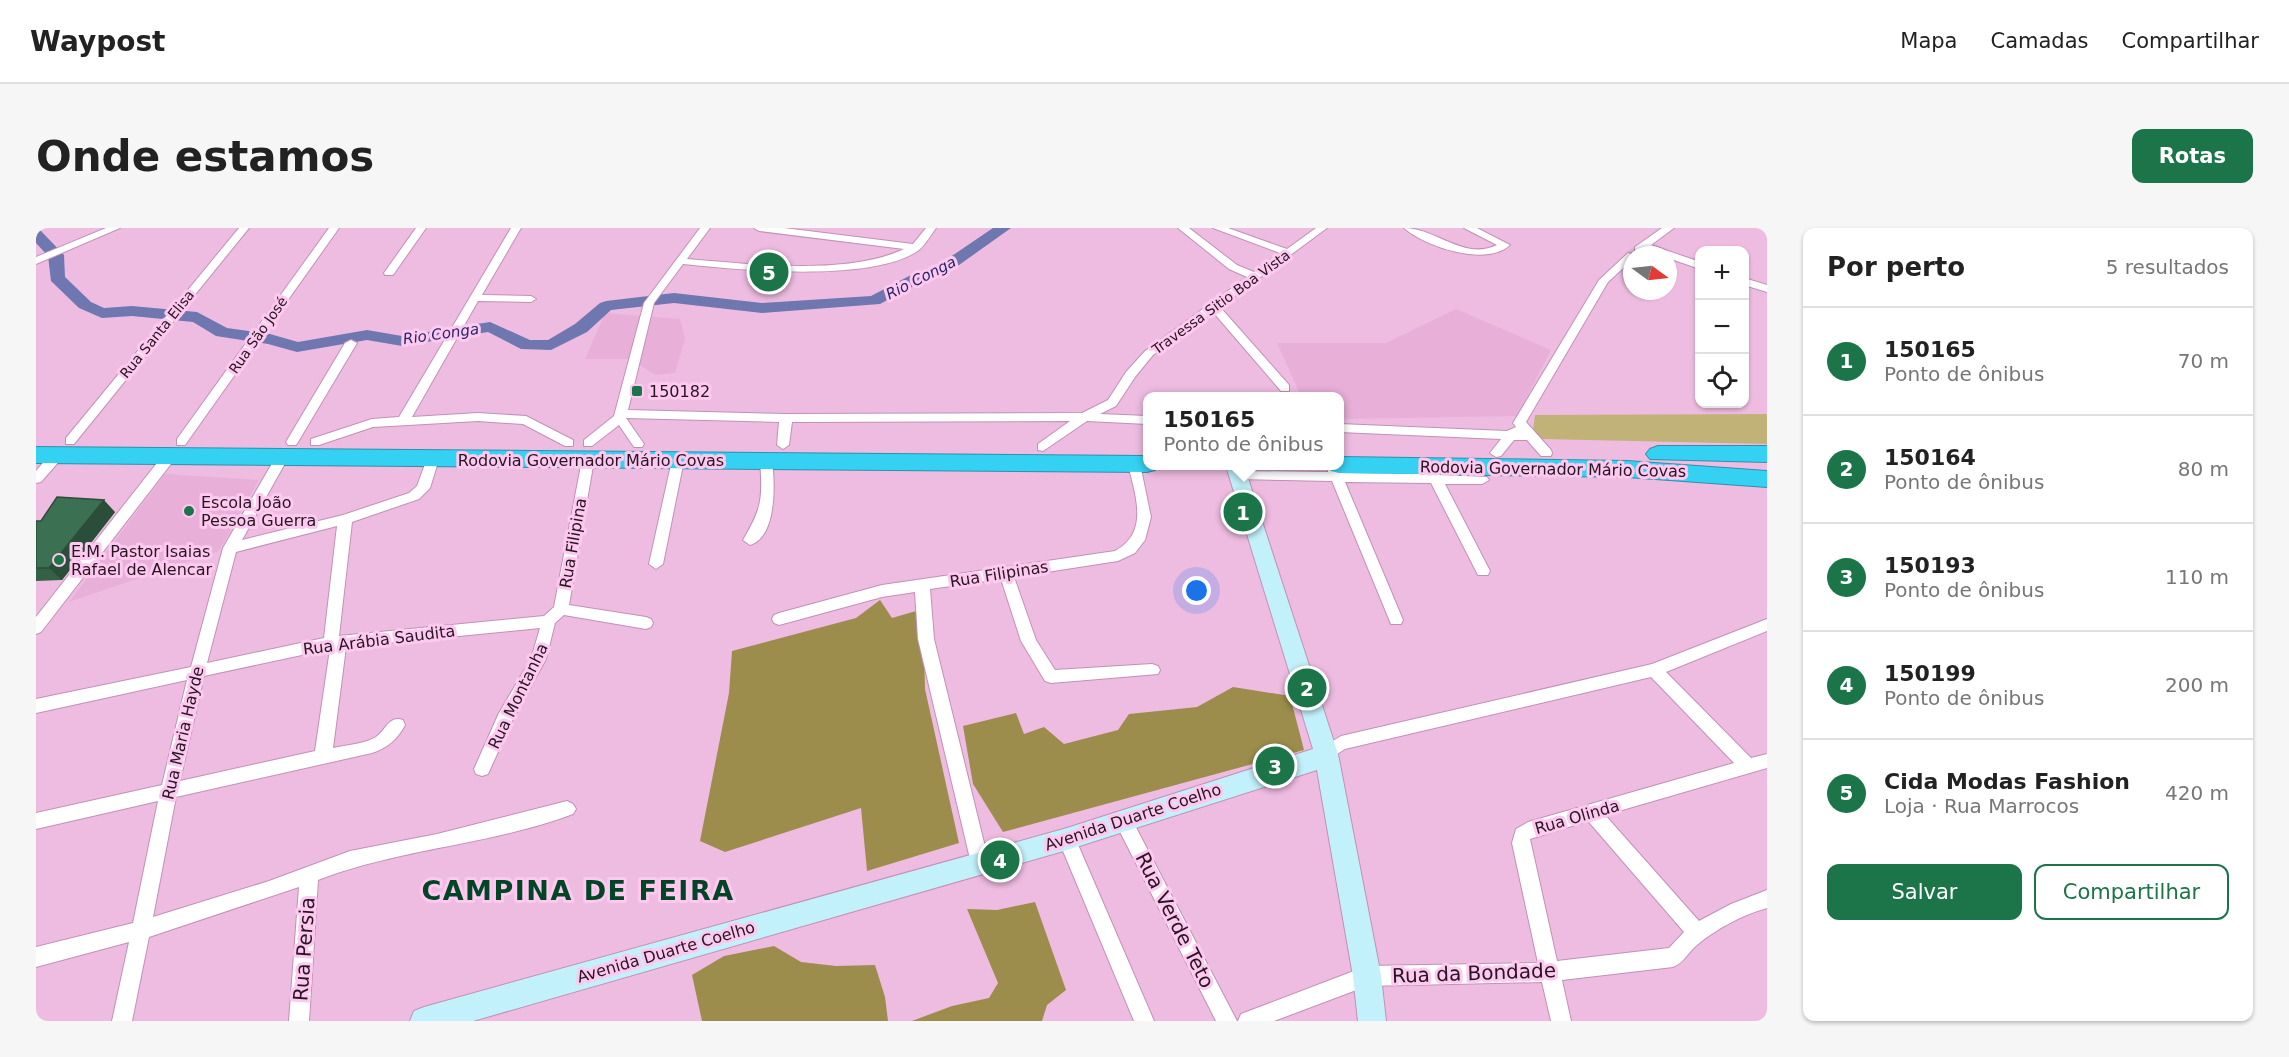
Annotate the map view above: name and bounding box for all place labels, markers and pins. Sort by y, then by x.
pin: 5 [750,250,788,294]
place label: 150182 [649,382,710,401]
marker: 150182 [630,384,644,398]
pin: 1 [1224,490,1262,534]
place label: Escola João Pessoa Guerra [201,493,316,530]
marker: Escola João Pessoa Guerra [182,504,196,518]
place label: E.M. Pastor Isaias Rafael de Alencar [71,542,212,579]
marker: E.M. Pastor Isaias Rafael de Alencar [52,553,66,567]
pin: 2 [1288,666,1326,710]
pin: 3 [1256,744,1294,788]
pin: 4 [980,838,1020,882]

